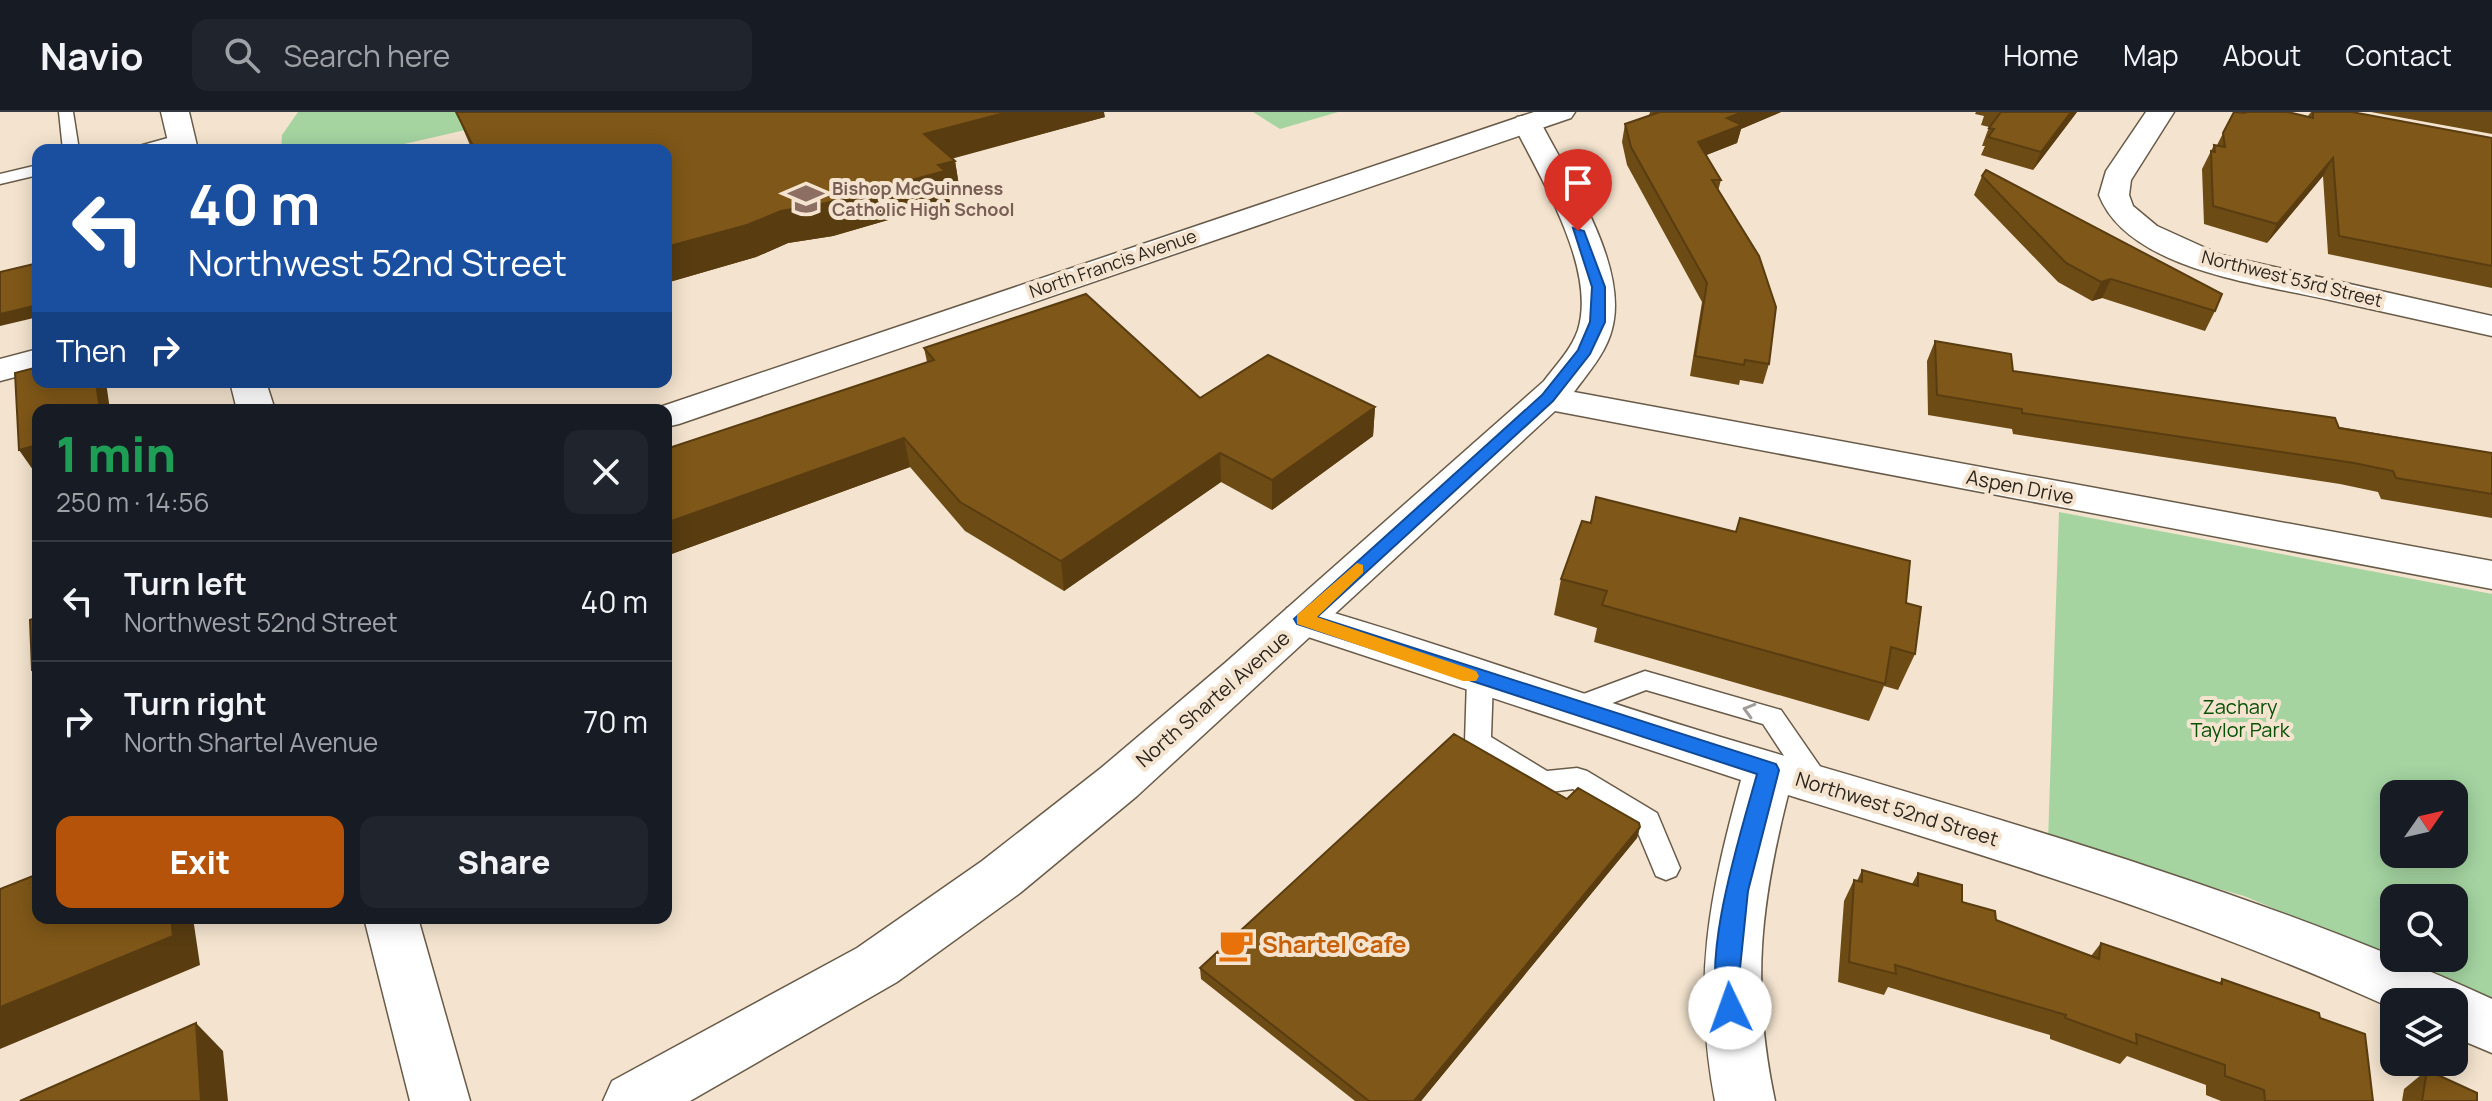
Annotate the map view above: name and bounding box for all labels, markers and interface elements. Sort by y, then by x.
search box [192,19,752,91]
text: Navio [40,29,144,81]
icon: search [220,33,264,77]
text: Search here [284,35,450,76]
text: Home [2003,36,2079,74]
text: Map [2123,36,2179,74]
text: About [2223,36,2301,74]
text: Contact [2345,36,2452,74]
pin [1544,149,1612,231]
icon: arrive [1556,161,1600,205]
text: 40 m [188,165,320,242]
icon: left [56,176,160,280]
place label: Bishop McGuinness Catholic High School [832,176,1015,221]
school or university icon: Bishop McGuinness Catholic High School [787,180,825,218]
street label: North Francis Avenue [1026,223,1199,303]
text: Northwest 52nd Street [188,238,567,287]
street label: Northwest 53rd Street [2199,244,2385,312]
icon: right [143,328,187,372]
text: Then [56,330,127,371]
text: 1 min [56,421,176,486]
button: close [564,430,648,514]
street label: Aspen Drive [1964,463,2076,510]
text: 250 m · 14:56 [56,484,210,520]
text: Turn left [124,563,247,604]
icon: left [56,579,100,623]
text: 40 m [581,581,648,622]
text: Northwest 52nd Street [124,604,398,640]
street label: North Shartel Avenue [1130,624,1295,773]
text: Turn right [124,683,267,724]
park label: Zachary Taylor Park [2190,693,2291,743]
icon: right [56,699,100,743]
text: 70 m [583,701,648,742]
one-way arrow [1743,703,1756,719]
text: North Shartel Avenue [124,724,378,760]
street label: Northwest 52nd Street [1793,765,2002,852]
north arrow [2380,780,2468,868]
map controls [2380,780,2468,1076]
button: Exit [56,816,344,908]
button: Share [360,816,648,908]
button: search [2380,884,2468,972]
cafe icon: Shartel Cafe [1217,926,1255,964]
place label: Shartel Cafe [1262,927,1407,960]
position arrow [1688,966,1772,1050]
button: layers [2380,988,2468,1076]

